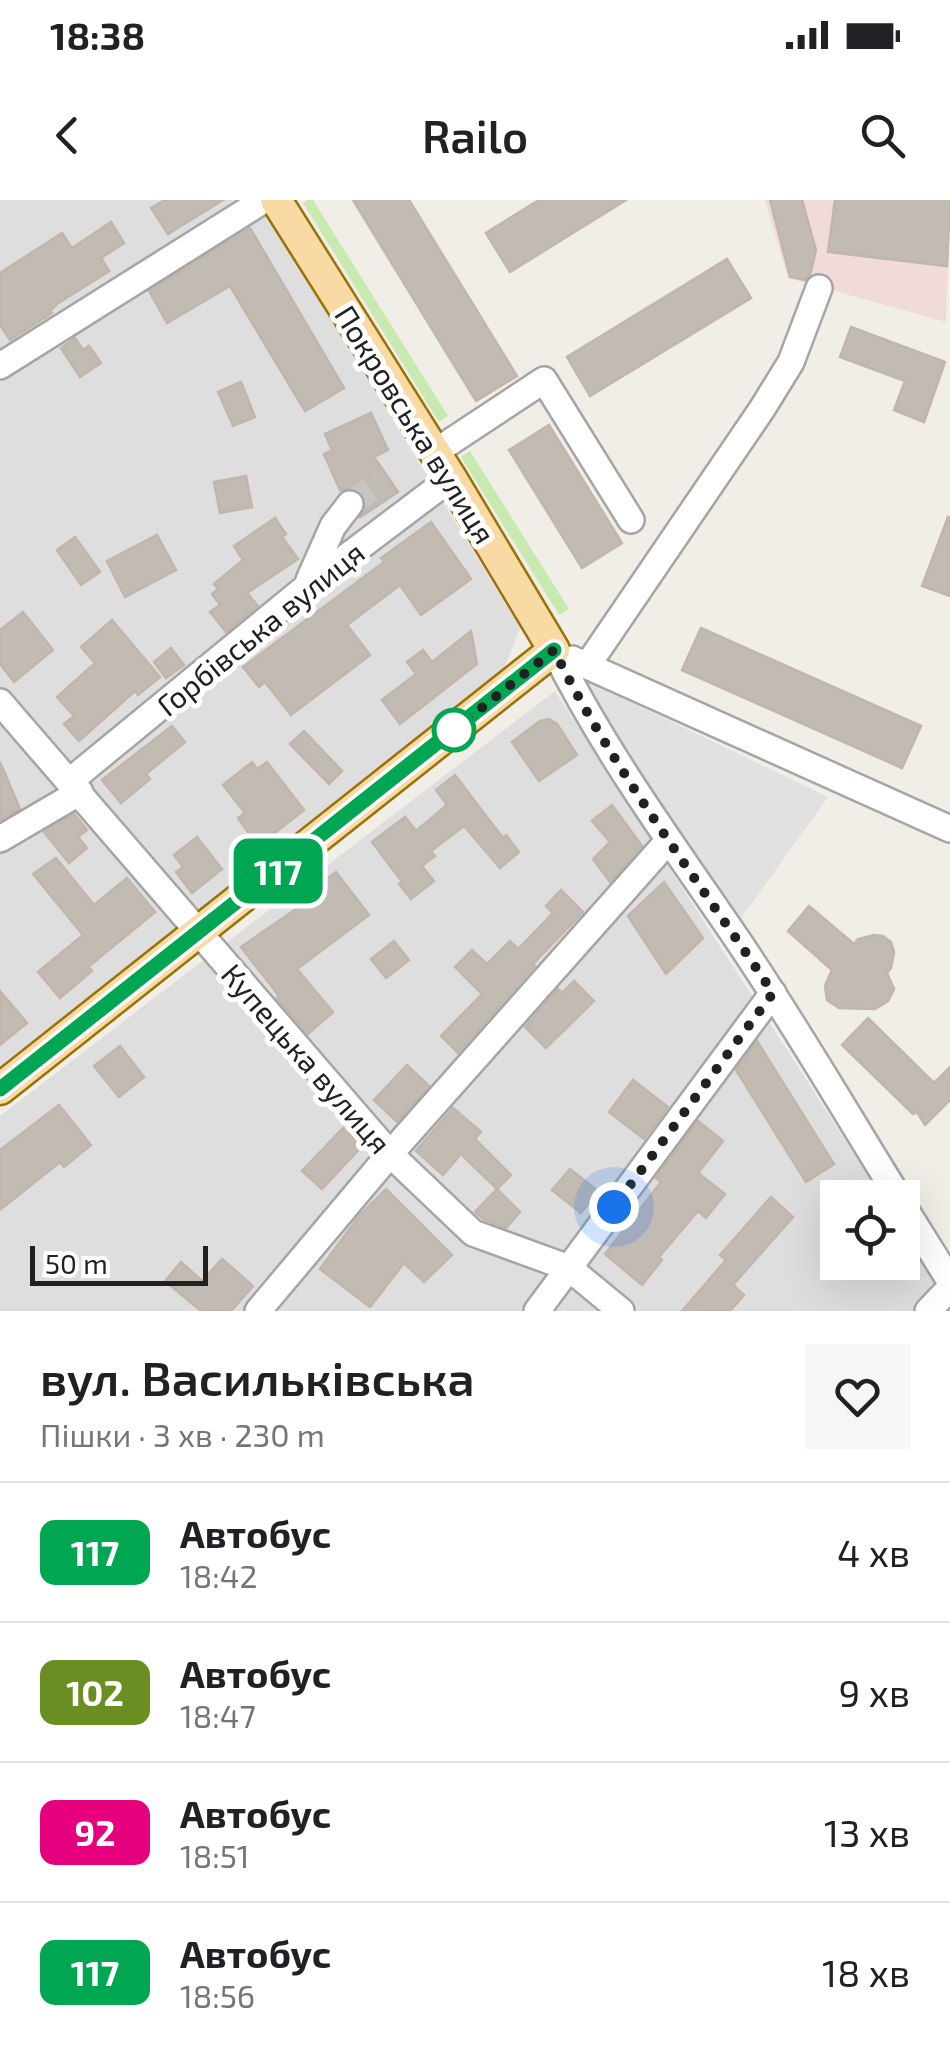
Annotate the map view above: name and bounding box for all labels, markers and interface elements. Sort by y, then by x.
text: 18:38 [50,12,145,58]
icon: back [40,108,95,163]
text: Railo [422,108,528,162]
icon: search [855,108,910,163]
street label: Покровська вулиця [327,298,504,550]
street label: Горбівська вулиця [149,533,372,723]
unlabelled marker [433,709,475,751]
line badge: 117 [220,838,336,904]
text: 117 [254,850,302,892]
street label: Купецька вулиця [214,956,399,1161]
map controls [820,1180,920,1280]
button: locate [820,1180,920,1280]
your location [589,1182,639,1232]
scale bar [30,1241,208,1286]
text: 50 m [45,1246,108,1280]
button: heart [805,1344,910,1449]
text: вул. Васильківська [40,1348,475,1406]
text: Пішки · 3 хв · 230 m [40,1415,325,1453]
text: Автобус [180,1510,331,1556]
text: 4 хв [837,1529,910,1575]
text: 117 [71,1531,119,1573]
text: 18:42 [180,1556,257,1594]
text: Автобус [180,1650,331,1696]
text: 9 хв [839,1669,910,1715]
text: 102 [66,1671,124,1713]
text: 18:47 [180,1696,256,1734]
text: Автобус [180,1790,331,1836]
text: 13 хв [824,1809,910,1855]
text: 92 [75,1811,116,1853]
text: 18:51 [180,1836,250,1874]
text: Автобус [180,1930,331,1976]
text: 18 хв [822,1949,910,1995]
text: 117 [71,1951,119,1993]
text: 18:56 [180,1976,255,2014]

